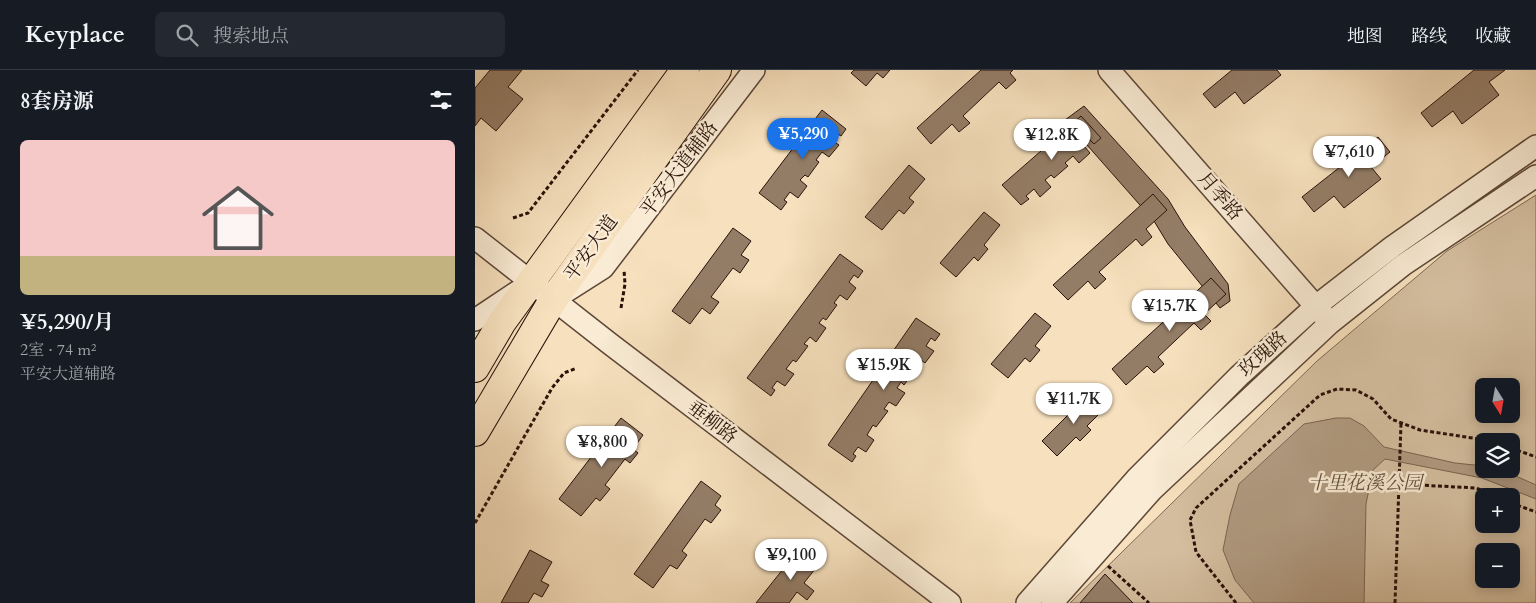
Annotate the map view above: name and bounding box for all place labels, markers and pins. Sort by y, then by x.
pin: ¥5,290 [762,118,844,160]
pin: ¥12.8K [1011,118,1093,161]
pin: ¥7,610 [1308,136,1390,178]
pin: ¥15.7K [1129,290,1211,332]
pin: ¥15.9K [843,348,925,391]
pin: ¥11.7K [1033,382,1115,425]
pin: ¥8,800 [561,426,643,468]
pin: ¥9,100 [750,538,832,581]

